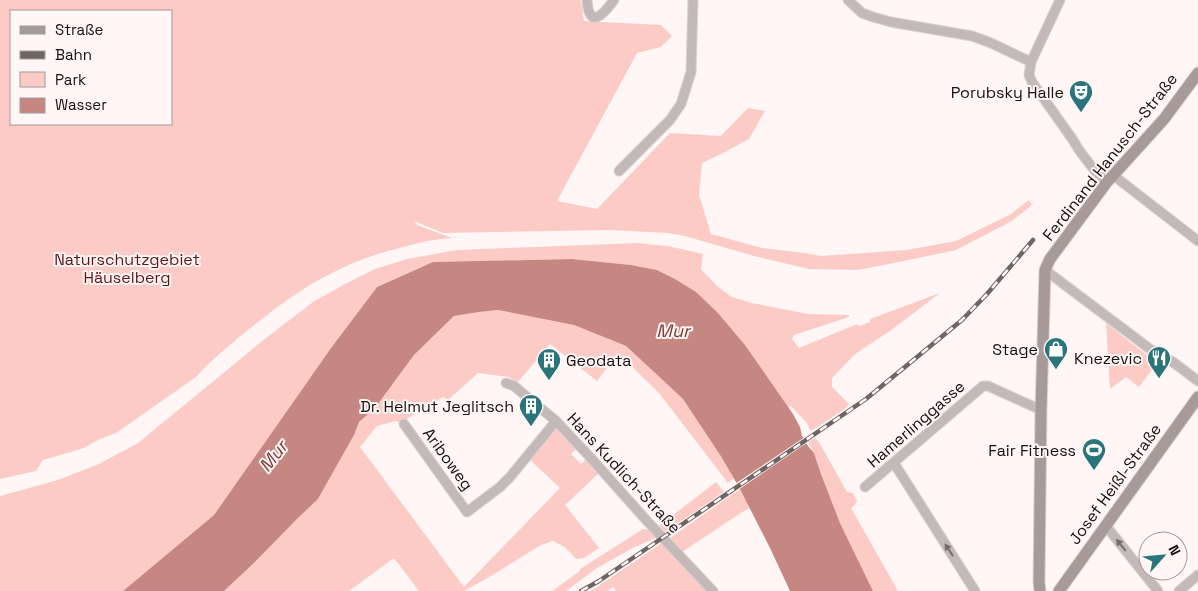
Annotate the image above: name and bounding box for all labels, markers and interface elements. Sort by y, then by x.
legend [10,10,172,125]
text: Straße [55,20,104,39]
text: Bahn [55,45,92,64]
street label: Ferdinand Hanusch-Straße [1038,69,1182,245]
text: Park [55,70,86,89]
theatre icon: Porubsky Halle [1068,79,1094,113]
place label: Porubsky Halle [951,82,1064,103]
text: Wasser [55,95,107,114]
park label: Naturschutzgebiet Häuselberg [54,249,200,288]
water label: Mur [656,319,692,342]
shop icon: Stage [1043,336,1069,370]
place label: Stage [992,339,1038,360]
restaurant icon: Knezevic [1146,345,1172,379]
building icon: Geodata [536,347,562,381]
place label: Knezevic [1074,348,1142,369]
place label: Geodata [566,350,631,371]
street label: Hamerlinggasse [863,376,969,472]
building icon: Dr. Helmut Jeglitsch [518,393,544,427]
place label: Dr. Helmut Jeglitsch [360,396,514,417]
street label: Hans Kudlich-Straße [562,408,686,538]
street label: Josef Heißl-Straße [1064,419,1166,549]
street label: Ariboweg [418,424,478,494]
water label: Mur [254,434,294,476]
sports icon: Fair Fitness [1081,437,1107,471]
place label: Fair Fitness [988,440,1076,461]
north arrow [1138,531,1188,581]
one-way arrow [1115,539,1126,552]
text: N [1164,542,1185,558]
one-way arrow [944,543,953,557]

